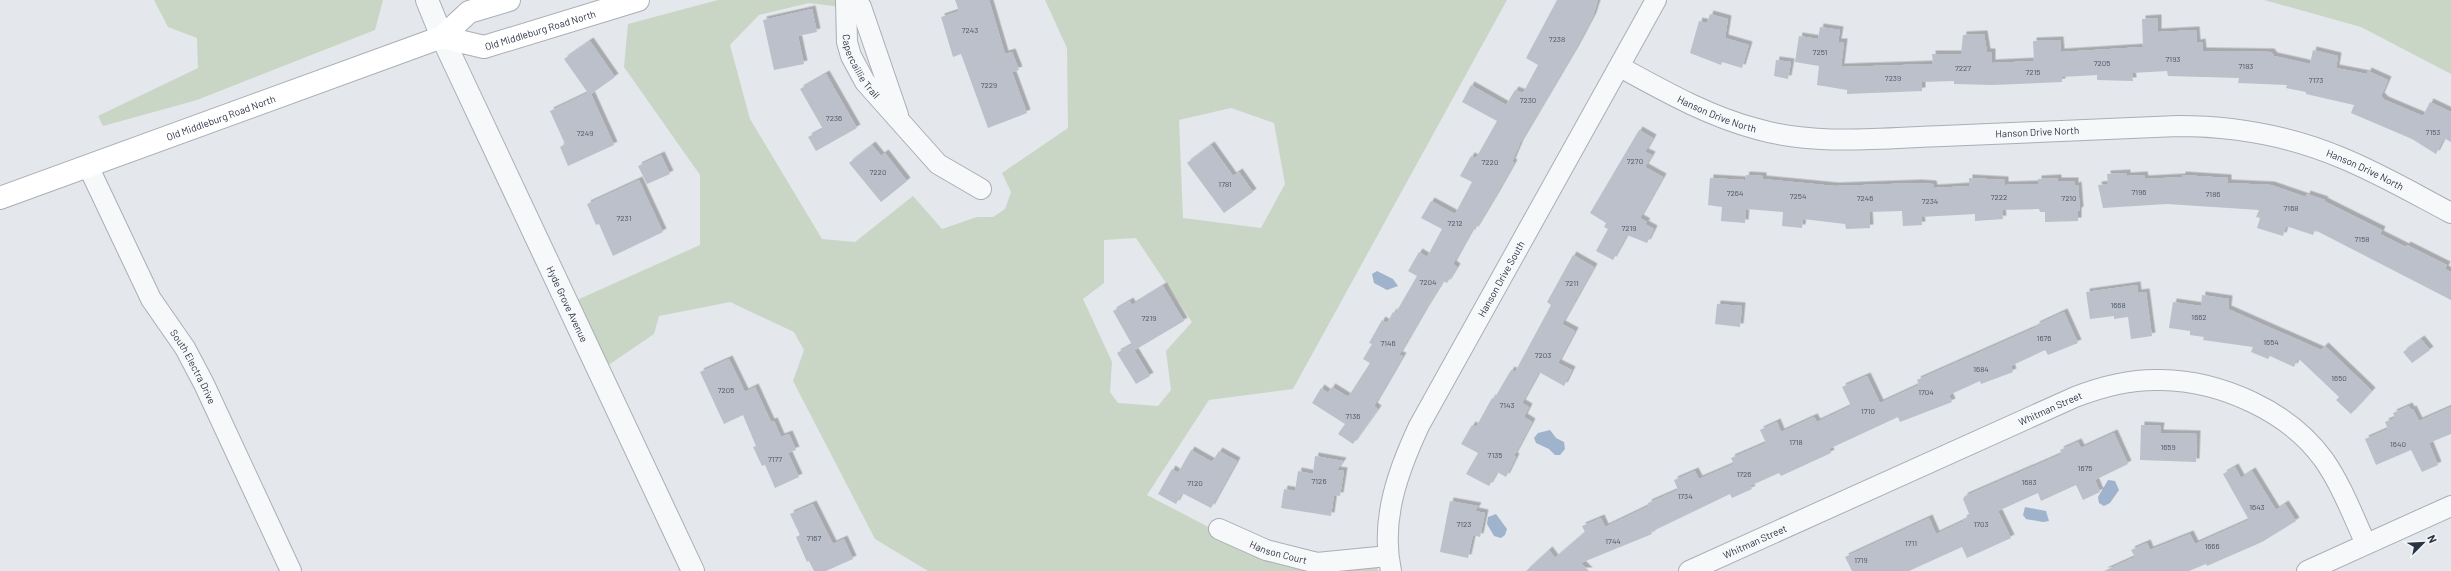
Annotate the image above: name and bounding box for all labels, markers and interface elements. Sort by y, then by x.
street label: Old Middleburg Road North [483,7,597,52]
house number: 7243 [962,25,978,35]
street label: Capercaillie Trail [841,34,883,101]
house number: 7238 [1549,34,1565,44]
house number: 7251 [1813,47,1828,57]
house number: 7193 [2166,54,2180,64]
house number: 7205 [2094,58,2110,68]
house number: 7183 [2239,61,2253,71]
house number: 7227 [1955,63,1971,73]
house number: 7215 [2026,67,2040,77]
house number: 7239 [1885,73,1901,83]
house number: 7173 [2309,75,2323,85]
house number: 7229 [981,80,997,90]
street label: Old Middleburg Road North [165,92,277,143]
street label: Hanson Drive North [1676,93,1758,135]
house number: 7230 [1520,95,1536,105]
house number: 7236 [826,113,842,123]
street label: Hanson Drive North [1995,124,2079,139]
house number: 7153 [2426,127,2440,137]
house number: 7249 [577,128,593,138]
street label: Hanson Drive North [2325,146,2406,193]
house number: 7270 [1627,156,1643,166]
house number: 7220 [1482,157,1498,167]
house number: 7220 [870,167,886,177]
house number: 1781 [1218,179,1232,189]
house number: 7196 [2132,187,2146,197]
house number: 7264 [1727,188,1743,198]
house number: 7186 [2206,189,2220,199]
house number: 7254 [1790,191,1806,201]
house number: 7222 [1991,192,2007,202]
house number: 7246 [1857,193,1873,203]
house number: 7210 [2061,193,2077,203]
house number: 7234 [1922,196,1938,206]
house number: 7168 [2284,203,2298,213]
house number: 7231 [617,213,632,223]
house number: 7212 [1447,218,1463,228]
house number: 7219 [1622,223,1636,233]
house number: 7158 [2355,234,2369,244]
street label: Hanson Drive South [1475,239,1527,319]
street label: Hyde Grove Avenue [545,264,591,344]
house number: 7204 [1420,277,1437,287]
house number: 7211 [1565,278,1579,288]
house number: 1668 [2110,300,2126,310]
house number: 1662 [2191,312,2207,322]
house number: 7219 [1142,313,1156,323]
street label: South Electra Drive [168,327,218,406]
house number: 1676 [2037,333,2051,343]
house number: 1654 [2263,337,2279,347]
house number: 7146 [1380,338,1396,348]
house number: 7203 [1535,350,1551,360]
house number: 1684 [1973,364,1989,374]
house number: 1650 [2331,373,2347,383]
house number: 7205 [718,385,734,395]
house number: 1704 [1918,387,1934,397]
street label: Whitman Street [2016,389,2084,428]
house number: 7143 [1499,400,1515,410]
house number: 1710 [1861,406,1875,416]
house number: 7136 [1346,411,1360,421]
house number: 1718 [1789,437,1803,447]
house number: 1640 [2390,439,2406,449]
house number: 1659 [2160,442,2176,452]
house number: 7135 [1488,450,1502,460]
house number: 7177 [768,454,782,464]
house number: 1675 [2078,463,2092,473]
house number: 1726 [1737,469,1752,479]
house number: 7126 [1311,476,1327,486]
house number: 1683 [2021,477,2037,487]
house number: 7120 [1187,478,1203,488]
house number: 1734 [1677,491,1693,501]
house number: 1643 [2249,502,2265,512]
house number: 7123 [1457,519,1471,529]
house number: 1703 [1973,519,1989,529]
street label: Whitman Street [1721,522,1789,561]
north arrow [2403,523,2443,563]
house number: 7167 [807,533,821,543]
text: N [2425,533,2440,545]
house number: 1744 [1605,536,1621,546]
street label: Hanson Court [1248,538,1309,566]
house number: 1711 [1905,538,1917,548]
house number: 1666 [2204,541,2220,551]
house number: 1719 [1854,555,1868,565]

